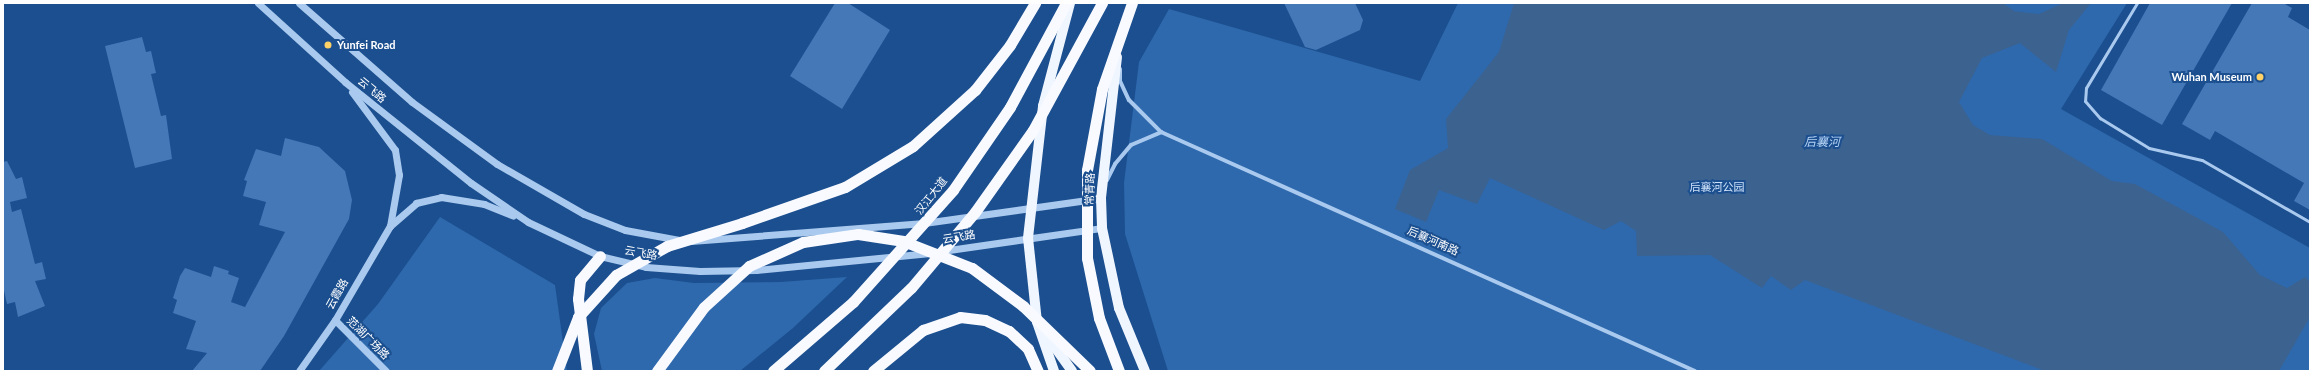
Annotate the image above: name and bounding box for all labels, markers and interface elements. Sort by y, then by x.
place label: Yunfei Road [337,38,395,52]
marker: Yunfei Road [322,39,334,51]
place label: Wuhan Museum [2171,70,2252,84]
marker: Wuhan Museum [2255,72,2265,82]
street label: 云飞路 [355,74,389,106]
water label: 后襄河 [1804,135,1840,149]
street label: 常青路 [1083,172,1097,206]
street label: 汉江大道 [912,175,950,217]
park label: 后襄河公园 [1690,180,1744,194]
street label: 后襄河南路 [1405,224,1461,258]
street label: 云飞路 [942,228,976,246]
street label: 云飞路 [624,244,658,262]
street label: 云霞路 [323,276,351,312]
street label: 范湖广场路 [344,314,392,362]

